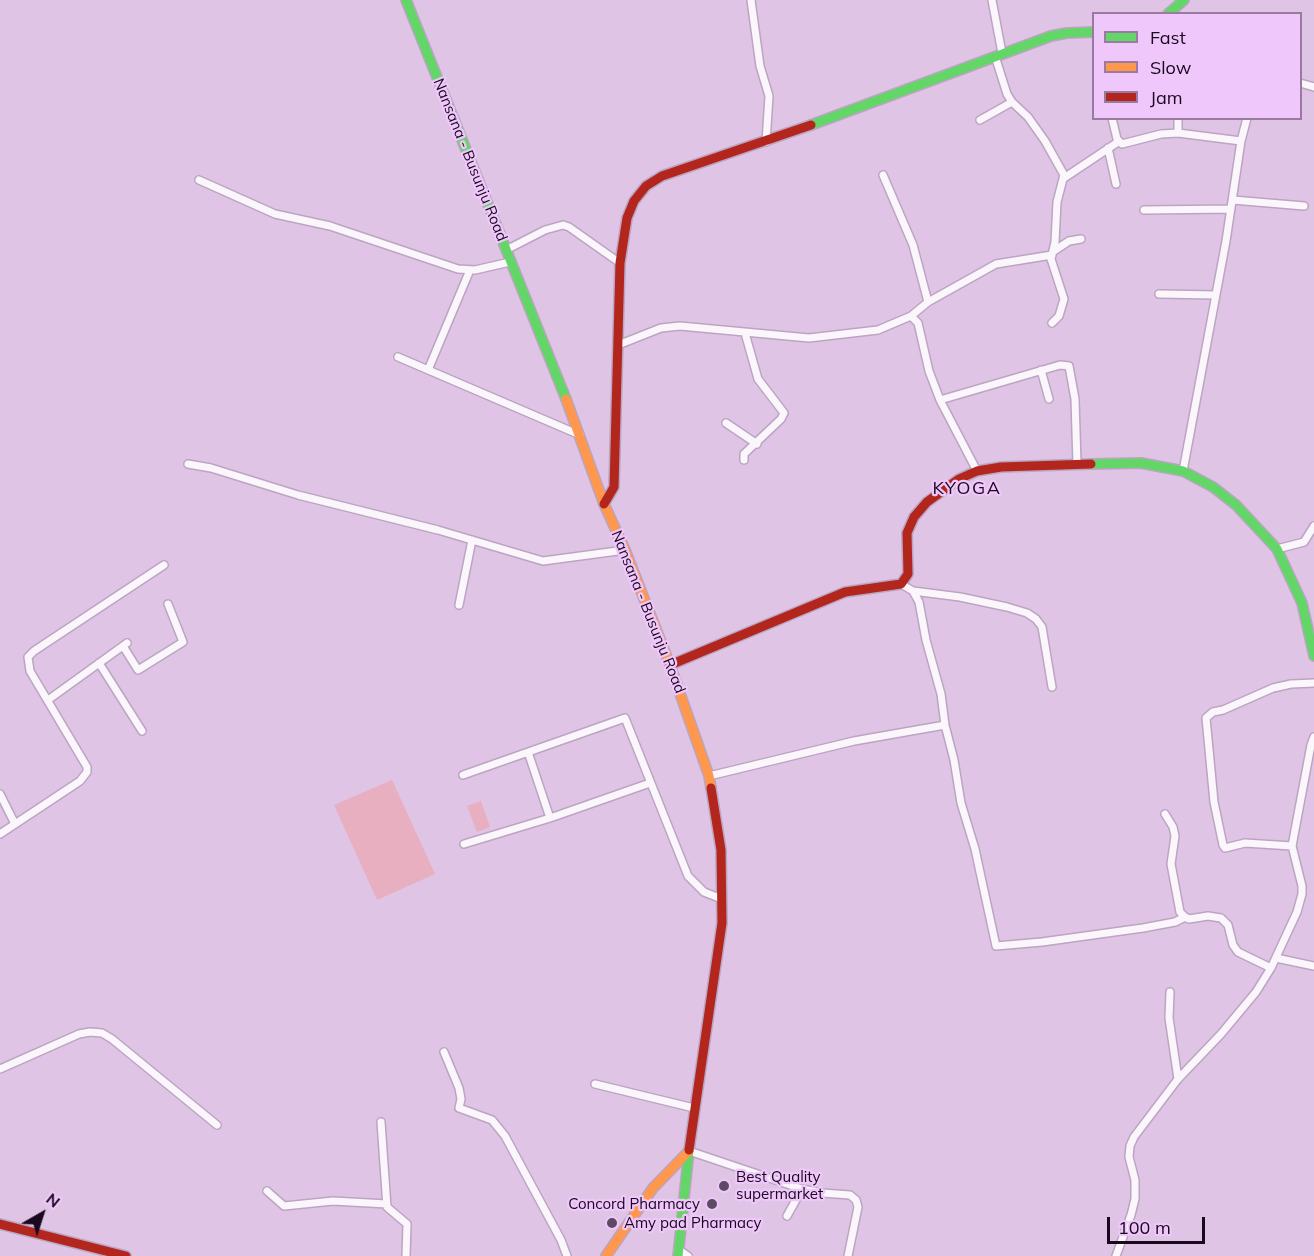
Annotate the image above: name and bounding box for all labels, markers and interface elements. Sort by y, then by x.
legend [1092,12,1302,120]
text: Fast [1150,26,1186,49]
text: Slow [1150,56,1191,79]
street label: Nansana - Busunju Road [429,76,511,244]
text: Jam [1150,86,1183,109]
district label: KYOGA [933,478,1001,500]
street label: Nansana - Busunju Road [607,528,689,696]
place label: Best Quality supermarket [736,1168,823,1203]
marker: Best Quality supermarket [717,1179,731,1193]
north arrow [12,1184,72,1244]
text: N [42,1188,64,1212]
place label: Concord Pharmacy [568,1195,700,1213]
marker: Concord Pharmacy [705,1197,719,1211]
scale bar [1110,1205,1208,1243]
place label: Amy pad Pharmacy [624,1214,762,1232]
marker: Amy pad Pharmacy [605,1216,619,1230]
text: 100 m [1118,1216,1171,1239]

